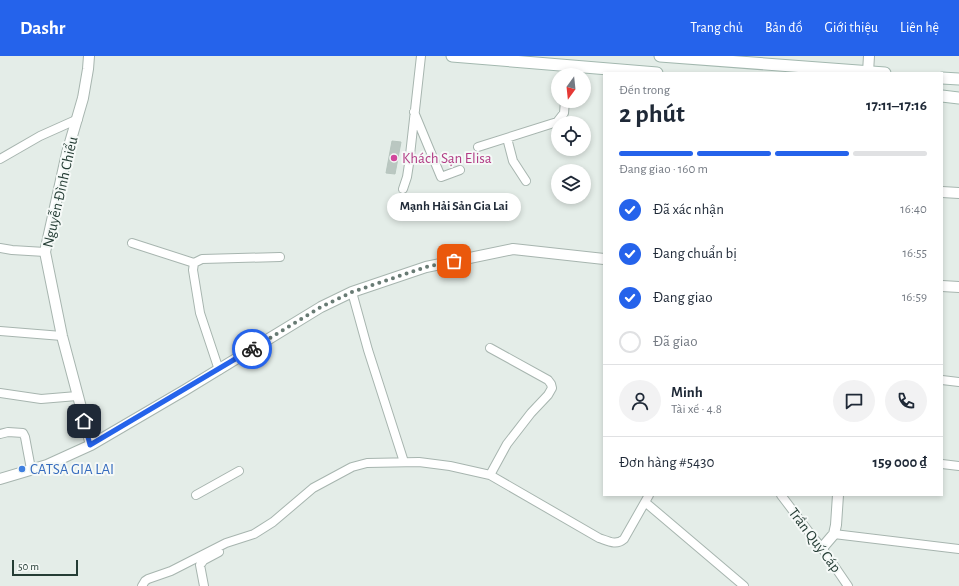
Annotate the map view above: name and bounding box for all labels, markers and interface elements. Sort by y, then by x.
text: Dashr [20,19,65,38]
text: Trang chủ [690,21,743,35]
text: Bản đồ [765,21,803,35]
text: Giới thiệu [825,21,878,35]
text: Liên hệ [900,21,939,35]
north arrow [551,68,591,108]
map controls [551,68,591,204]
text: Đến trong [619,84,670,97]
text: 17:11–17:16 [866,98,927,113]
text: 2 phút [619,101,685,127]
button: locate [551,116,591,156]
street label: Nguyễn Đình Chiểu [39,135,81,249]
place label: Khách Sạn Elisa [402,151,492,166]
marker: Khách Sạn Elisa [389,153,399,163]
text: Đang giao · 160 m [619,163,708,176]
button: layers [551,164,591,204]
callout: Mạnh Hải Sản Gia Lai [387,193,521,221]
icon: check [619,199,641,221]
text: Mạnh Hải Sản Gia Lai [400,200,508,213]
text: Đã xác nhận [653,202,724,217]
text: 16:40 [900,203,927,216]
icon: check [619,243,641,265]
pin [437,244,471,278]
text: Đang chuẩn bị [653,246,737,261]
text: 16:55 [903,247,927,260]
icon: bag [443,250,465,272]
icon: check [619,287,641,309]
text: Đang giao [653,290,713,305]
text: 16:59 [902,291,927,304]
courier [232,329,272,369]
text: Đã giao [653,334,698,349]
icon: bike [241,338,263,360]
button: person [619,380,661,422]
button: chat [833,380,875,422]
button: phone [885,380,927,422]
text: Minh [671,385,703,400]
text: Tài xế · 4.8 [671,403,722,416]
pin [67,404,101,438]
icon: home [73,410,95,432]
text: Đơn hàng #5430 [619,455,714,470]
text: 159 000 ₫ [873,455,927,470]
place label: CATSA GIA LAI [30,462,114,477]
marker: CATSA GIA LAI [17,464,27,474]
street label: Trần Quý Cáp [786,505,844,575]
scale bar [12,558,78,577]
text: 50 m [18,561,39,572]

